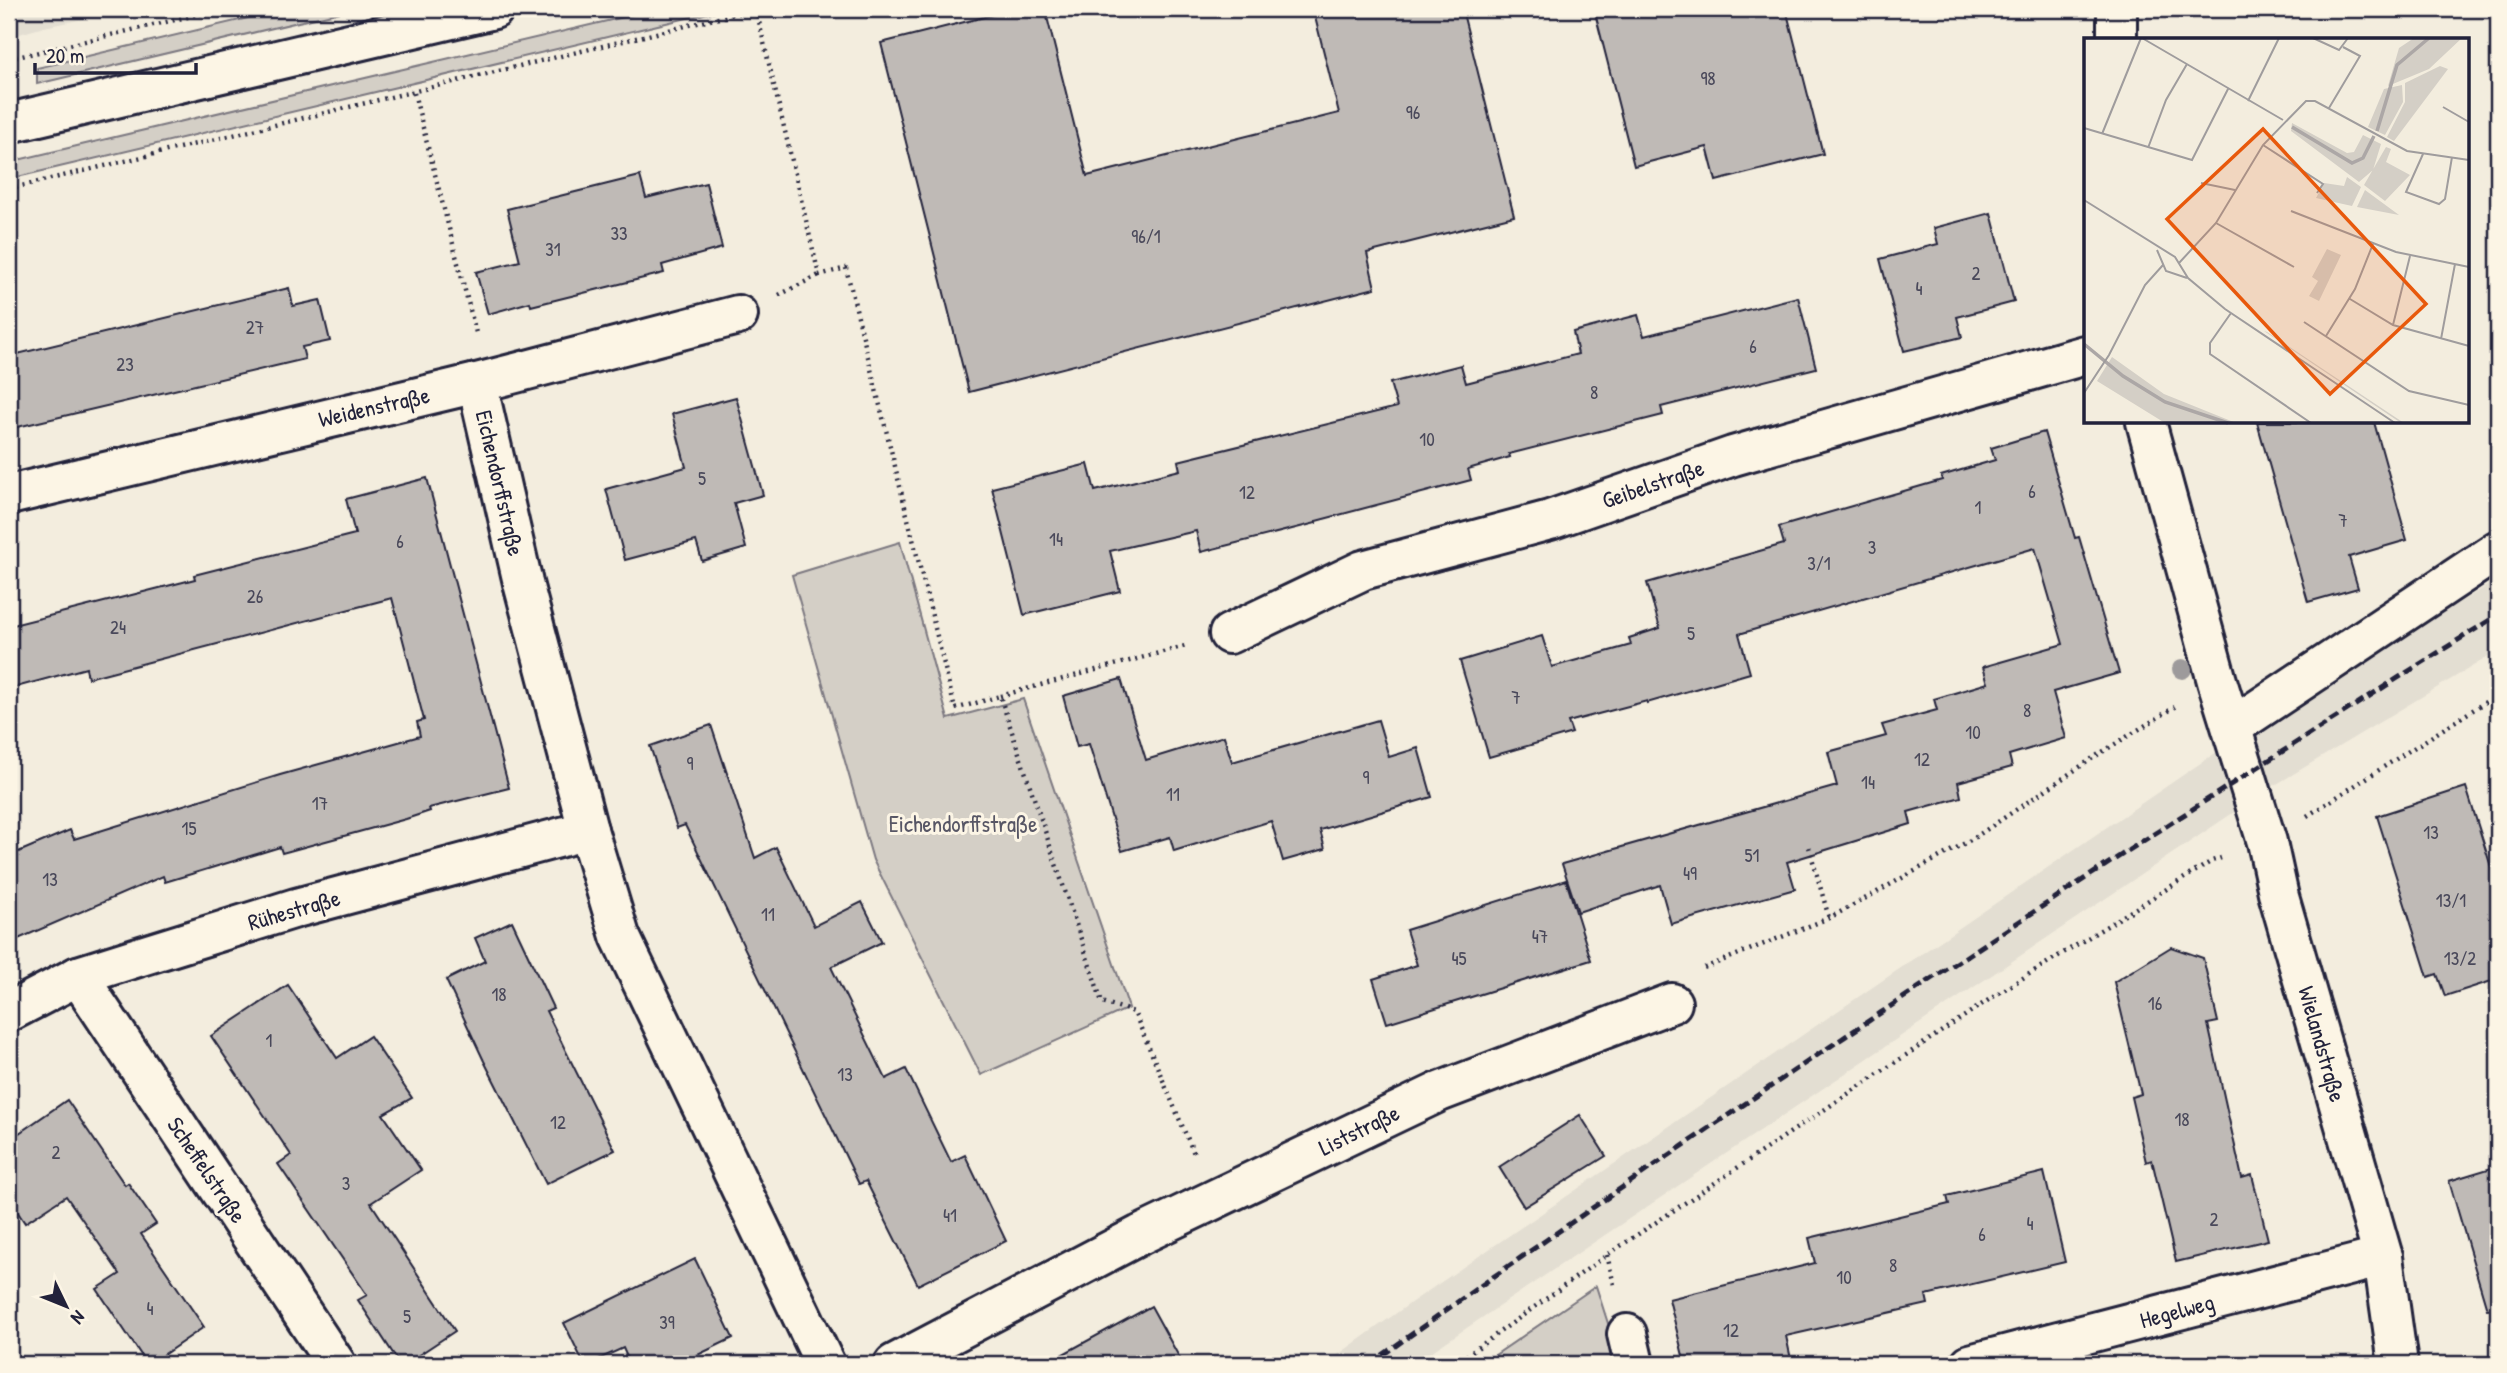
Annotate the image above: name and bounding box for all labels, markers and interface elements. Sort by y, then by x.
scale bar [35,32,196,76]
inset map [2084,38,2468,424]
text: 20 m [46,41,84,70]
house number: 98 [1700,65,1716,91]
house number: 96 [1406,99,1420,125]
house number: 33 [610,220,628,246]
house number: 96/1 [1131,223,1161,249]
house number: 31 [545,236,561,262]
house number: 2 [1972,260,1981,286]
house number: 4 [1915,275,1923,301]
house number: 27 [246,314,264,340]
house number: 6 [1749,333,1757,359]
house number: 23 [116,351,134,377]
street label: Weidenstraße [315,379,432,434]
house number: 8 [1590,379,1598,405]
street label: Eichendorffstraße [469,407,532,559]
house number: 10 [1419,426,1435,452]
street label: Geibelstraße [1598,452,1708,515]
house number: 5 [698,465,706,491]
house number: 6 [2028,478,2036,504]
house number: 12 [1239,479,1255,505]
house number: 1 [1975,494,1982,520]
house number: 7 [2338,507,2348,533]
house number: 14 [1049,526,1063,552]
house number: 6 [396,528,404,554]
house number: 3 [1868,534,1876,560]
house number: 3/1 [1807,550,1831,576]
house number: 26 [247,583,263,609]
house number: 24 [110,614,126,640]
house number: 5 [1687,620,1695,646]
house number: 7 [1511,684,1521,710]
house number: 8 [2023,697,2031,723]
house number: 10 [1965,719,1981,745]
house number: 12 [1914,746,1930,772]
house number: 9 [687,750,694,776]
house number: 9 [1363,764,1370,790]
house number: 14 [1861,769,1875,795]
house number: 11 [1166,781,1180,807]
house number: 17 [312,790,328,816]
park label: Eichendorffstraße [889,808,1037,839]
house number: 15 [182,815,196,841]
house number: 13 [2423,819,2439,845]
house number: 51 [1745,842,1760,868]
house number: 49 [1683,860,1697,886]
house number: 13 [42,866,58,892]
street label: Rühestraße [244,882,344,937]
house number: 13/1 [2436,887,2466,913]
house number: 11 [761,901,775,927]
house number: 47 [1532,923,1548,949]
house number: 45 [1451,945,1467,971]
house number: 13/2 [2444,945,2476,971]
house number: 18 [491,981,507,1007]
street label: Wielandstraße [2291,982,2354,1105]
house number: 16 [2148,990,2162,1016]
house number: 1 [266,1027,273,1053]
house number: 13 [837,1061,853,1087]
street label: Liststraße [1313,1097,1404,1162]
house number: 18 [2174,1106,2190,1132]
house number: 12 [550,1109,566,1135]
street label: Scheffelstraße [161,1111,254,1229]
house number: 2 [52,1139,61,1165]
house number: 3 [342,1170,350,1196]
house number: 41 [943,1202,957,1228]
house number: 2 [2210,1206,2219,1232]
house number: 4 [2026,1210,2034,1236]
house number: 6 [1978,1221,1986,1247]
house number: 8 [1889,1252,1897,1278]
house number: 10 [1836,1264,1852,1290]
north arrow [32,1272,102,1342]
street label: Hegelweg [2136,1286,2217,1335]
house number: 4 [146,1295,154,1321]
house number: 5 [403,1303,411,1329]
text: N [65,1305,91,1330]
house number: 39 [659,1309,675,1335]
house number: 12 [1723,1317,1739,1343]

